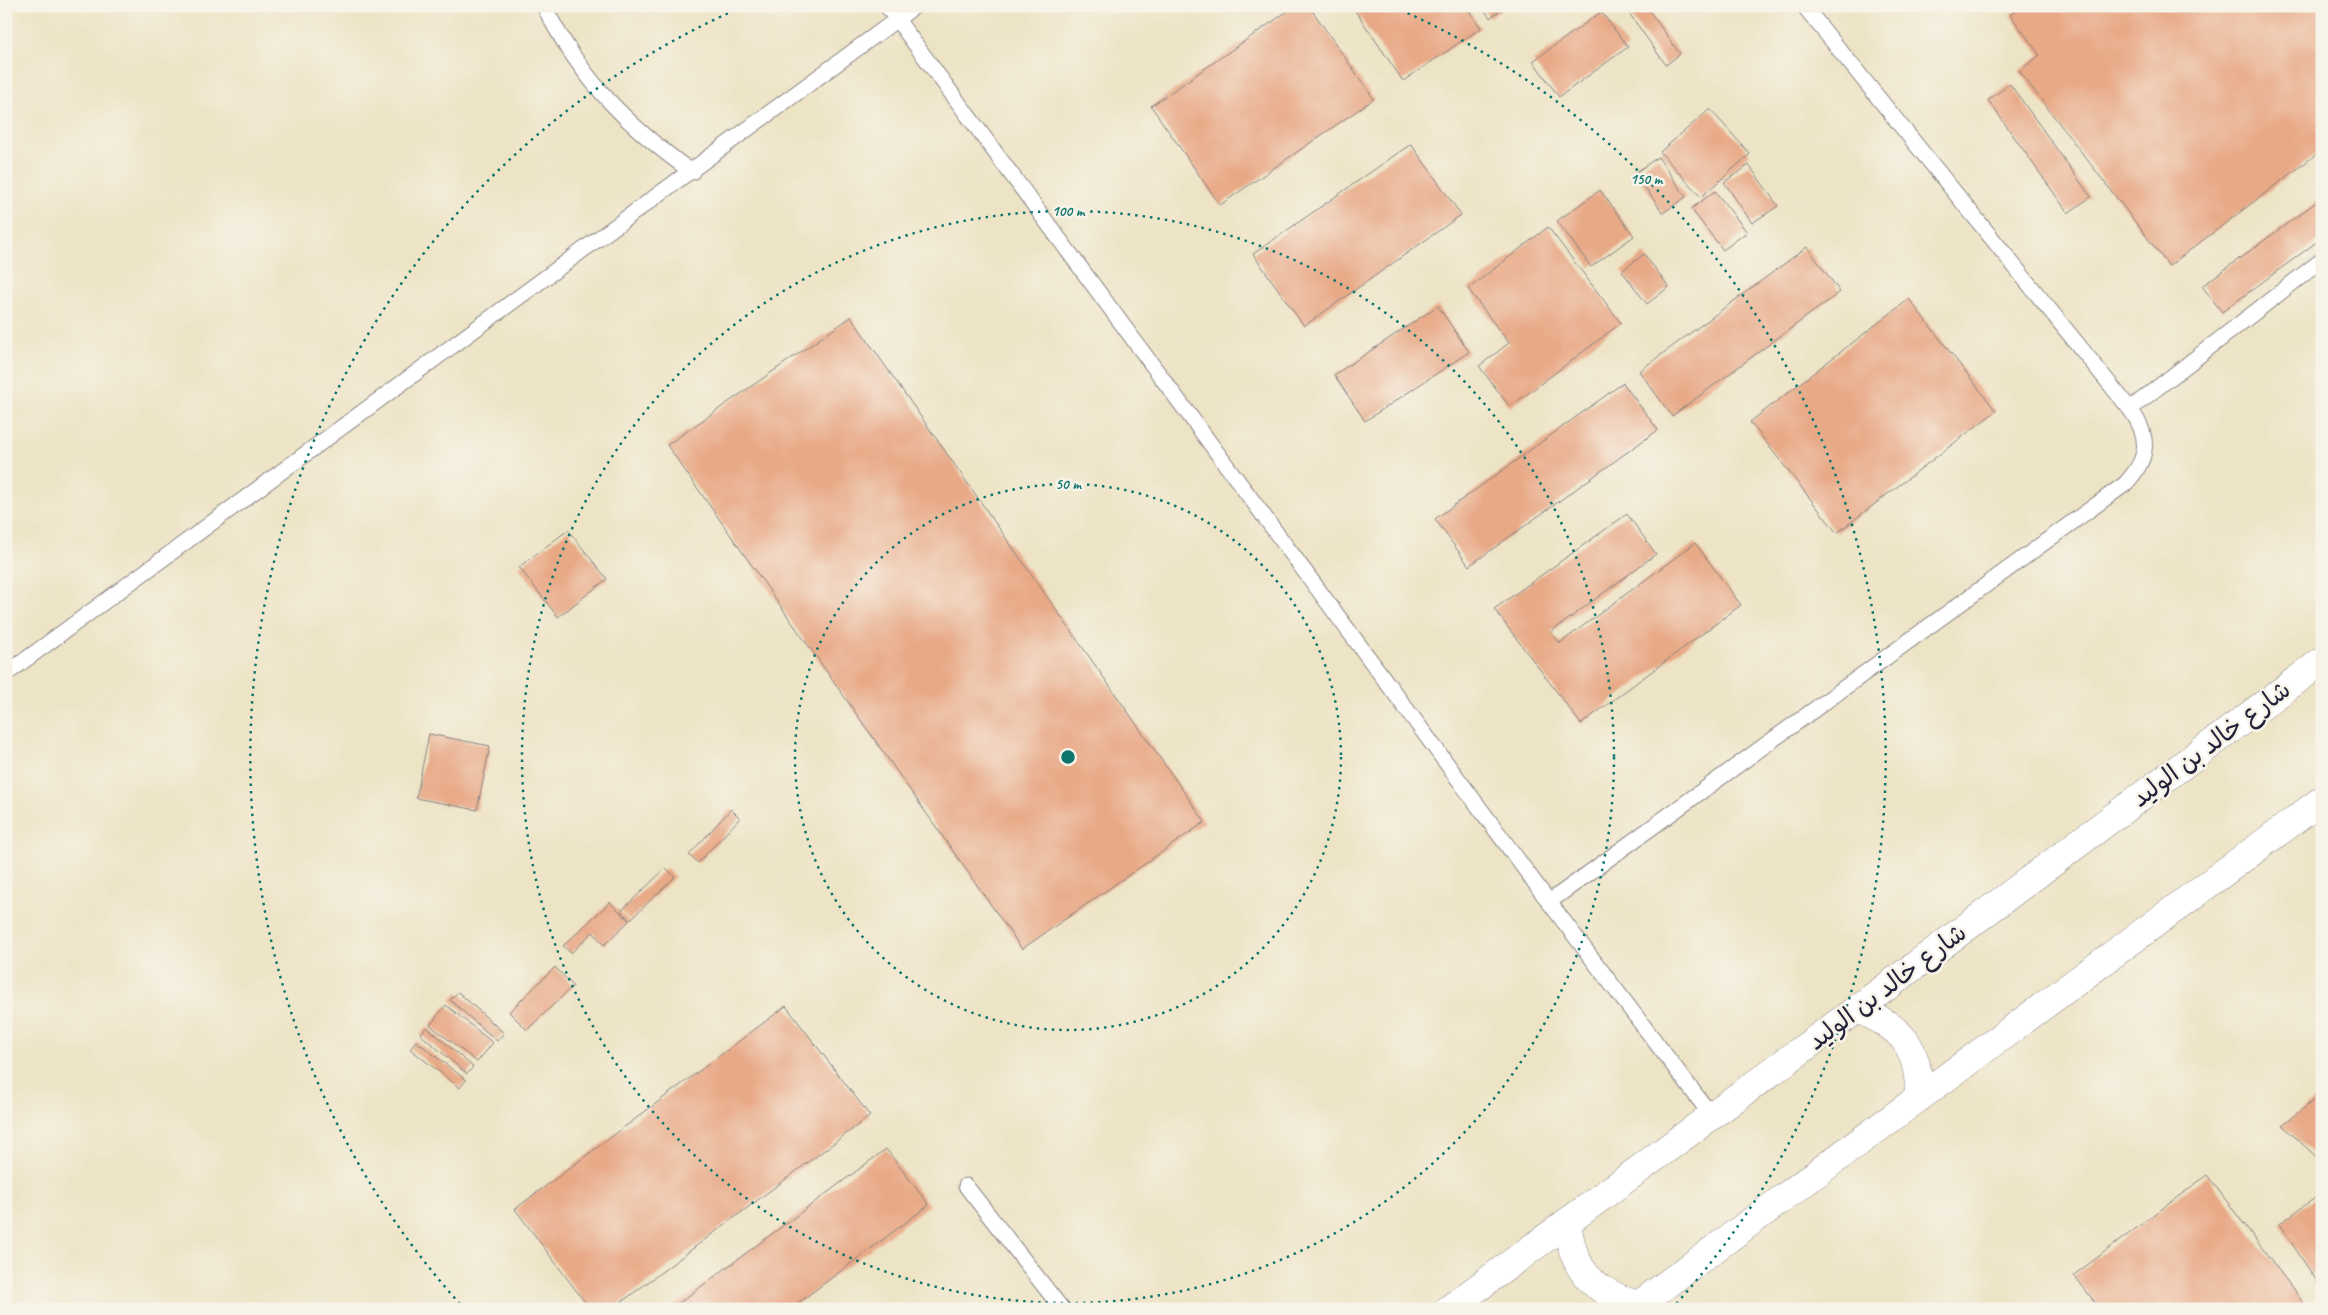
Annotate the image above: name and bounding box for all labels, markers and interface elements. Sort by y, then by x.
text: 150 m [1630,170,1664,189]
text: 100 m [1052,202,1086,221]
text: 50 m [1055,475,1082,494]
street label: شارع خالد بن الوليد [2125,674,2298,815]
centre of rings [1059,748,1077,766]
street label: شارع خالد بن الوليد [1801,917,1974,1058]

